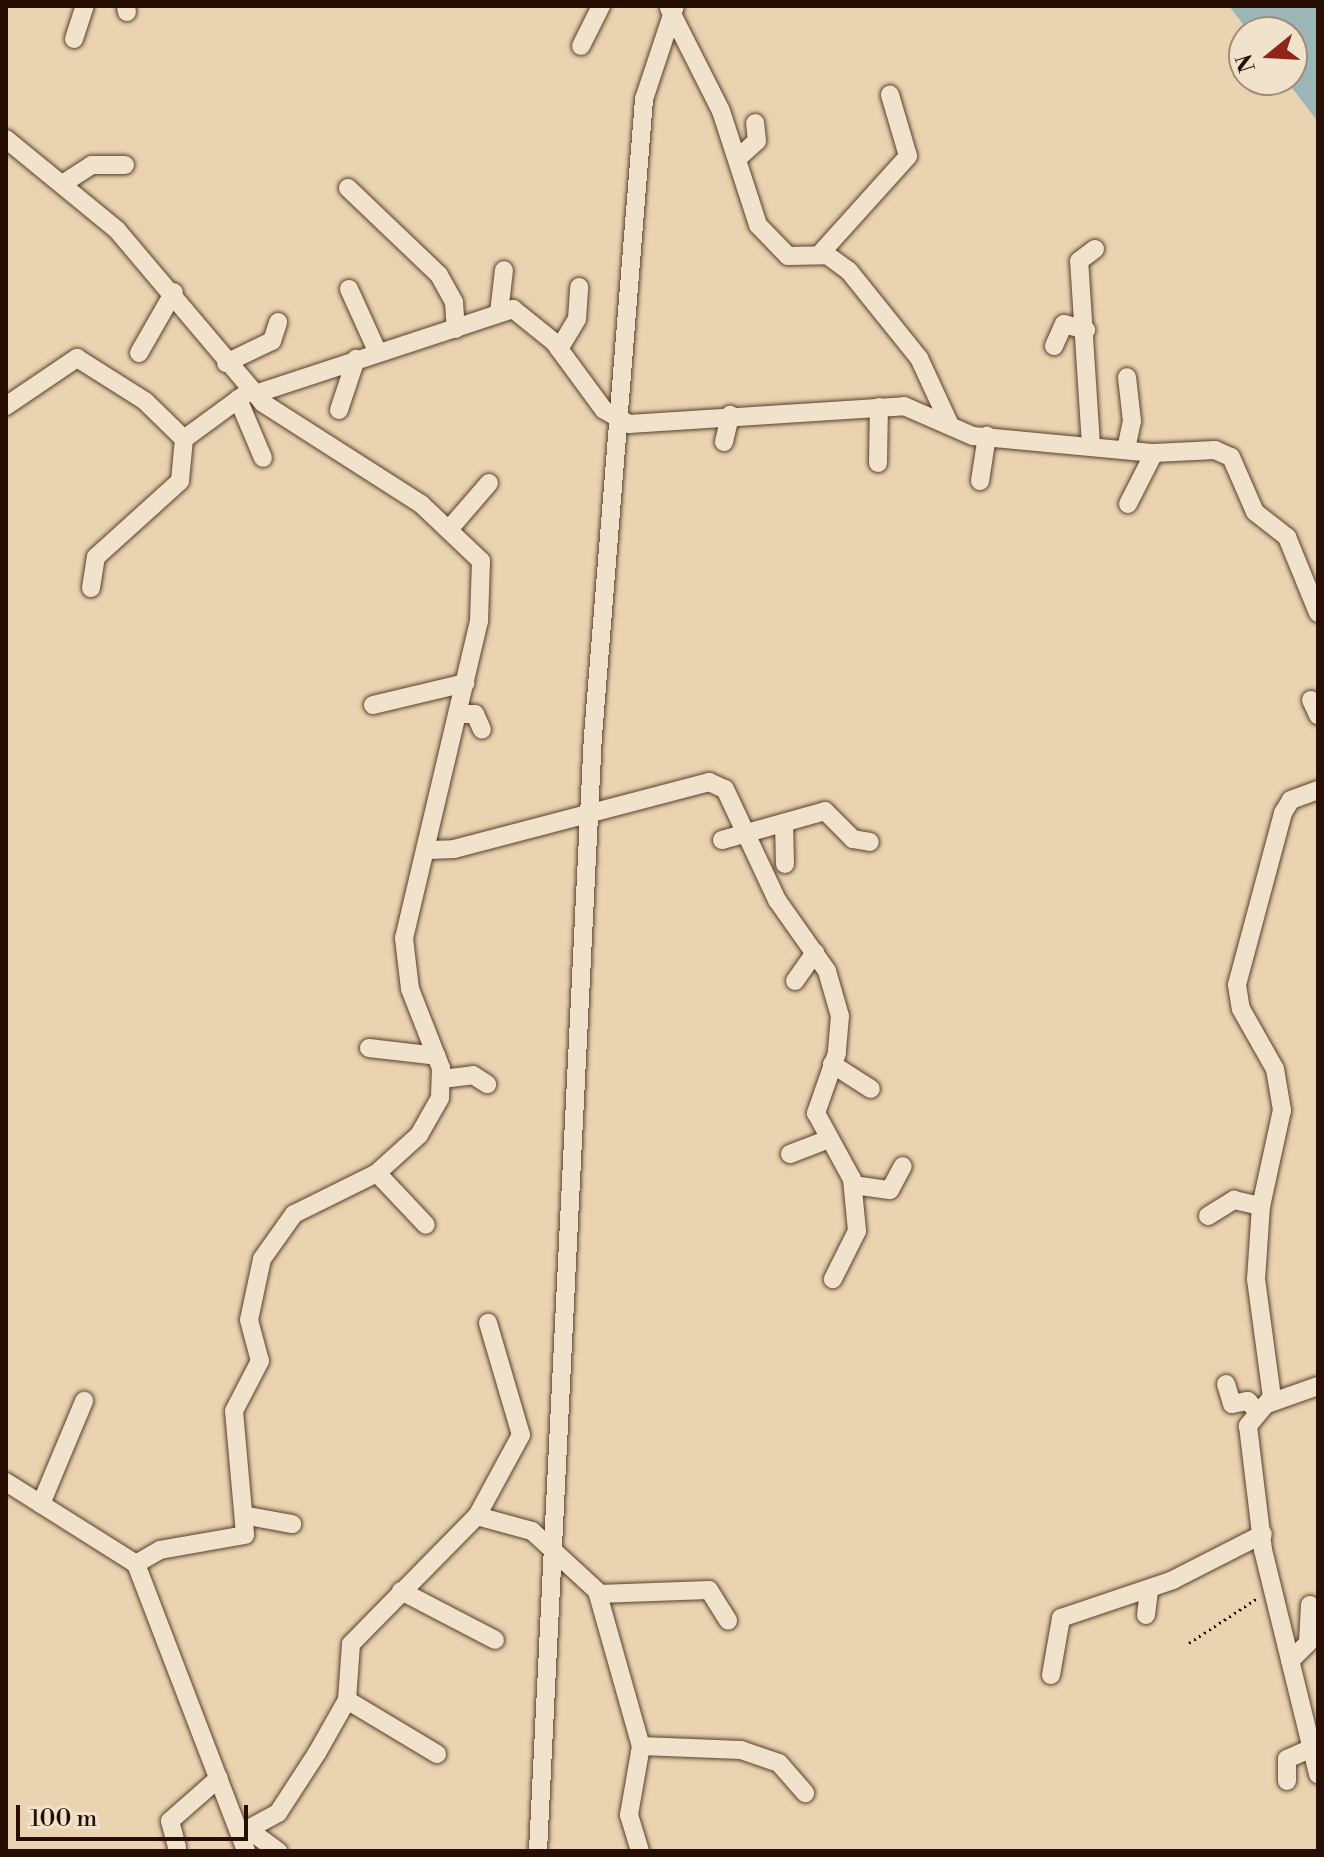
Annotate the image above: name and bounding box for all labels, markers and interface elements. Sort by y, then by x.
north arrow [1228,16,1308,96]
text: N [1231,51,1262,75]
scale bar [20,1789,252,1839]
text: 100 m [30,1804,97,1834]

